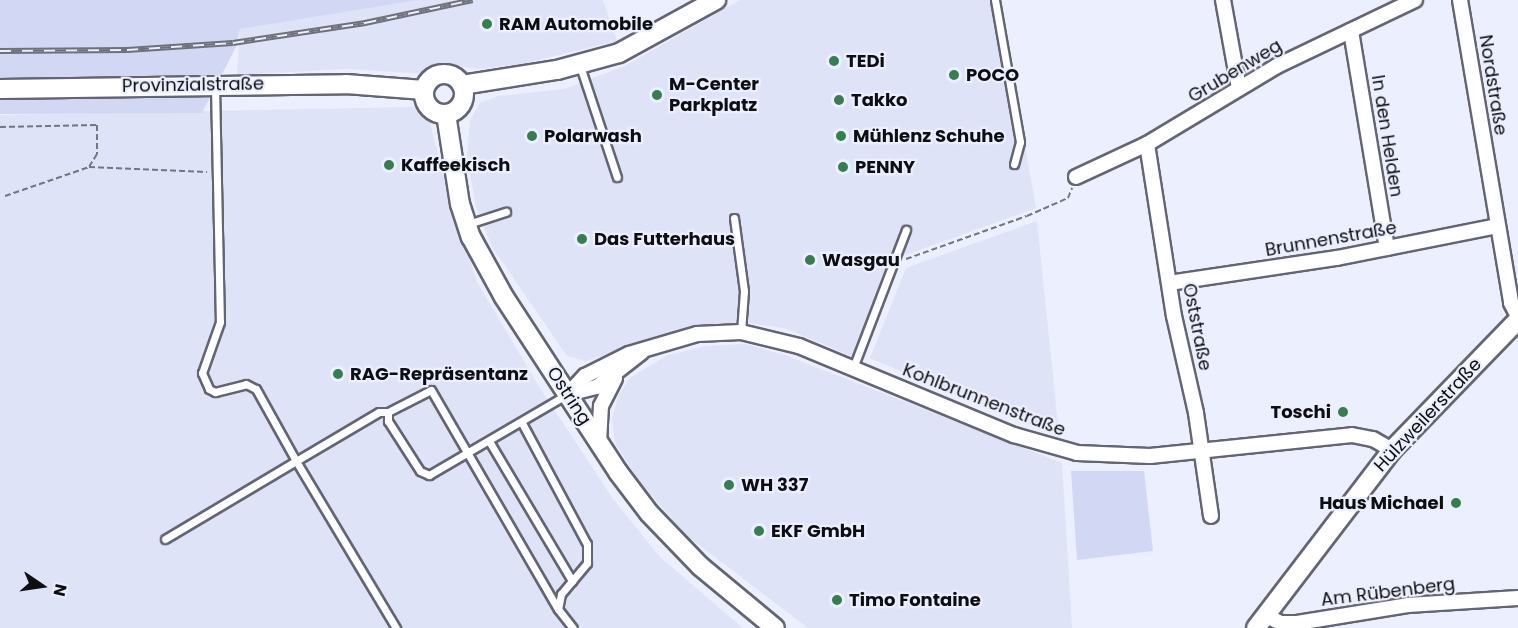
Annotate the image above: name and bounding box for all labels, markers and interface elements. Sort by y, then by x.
place label: RAM Automobile [499,13,653,35]
marker: RAM Automobile [480,17,494,31]
street label: Nordstraße [1474,33,1512,137]
street label: Grubenweg [1184,35,1286,107]
place label: TEDi [846,50,885,72]
marker: TEDi [827,54,841,68]
place label: POCO [966,64,1019,86]
marker: POCO [947,68,961,82]
street label: Provinzialstraße [122,73,264,97]
street label: In den Helden [1367,73,1407,199]
place label: M-Center Parkplatz [669,74,759,116]
marker: M-Center Parkplatz [650,88,664,102]
place label: Takko [851,89,908,111]
marker: Takko [832,93,846,107]
place label: Polarwash [544,125,642,147]
place label: Mühlenz Schuhe [853,125,1005,147]
marker: Polarwash [525,129,539,143]
marker: Mühlenz Schuhe [834,129,848,143]
place label: Kaffeekisch [401,154,510,176]
place label: PENNY [855,156,915,178]
marker: Kaffeekisch [382,158,396,172]
marker: PENNY [836,160,850,174]
street label: Brunnenstraße [1264,217,1398,261]
place label: Das Futterhaus [594,228,735,250]
marker: Das Futterhaus [575,232,589,246]
place label: Wasgau [822,249,900,271]
marker: Wasgau [803,253,817,267]
street label: Oststraße [1178,282,1216,372]
street label: Hülzweilerstraße [1370,354,1486,476]
street label: Kohlbrunnenstraße [900,359,1068,441]
place label: RAG-Repräsentanz [350,363,528,385]
street label: Ostring [542,363,596,429]
marker: RAG-Repräsentanz [331,367,345,381]
place label: Toschi [1271,401,1331,423]
marker: Toschi [1336,405,1350,419]
place label: WH 337 [741,474,808,496]
marker: WH 337 [722,478,736,492]
place label: Haus Michael [1319,492,1444,514]
marker: Haus Michael [1449,496,1463,510]
place label: EKF GmbH [771,520,865,542]
marker: EKF GmbH [752,524,766,538]
north arrow [12,556,72,616]
street label: Am Rübenberg [1320,573,1456,611]
text: N [47,582,73,599]
place label: Timo Fontaine [849,589,981,611]
marker: Timo Fontaine [830,593,844,607]

